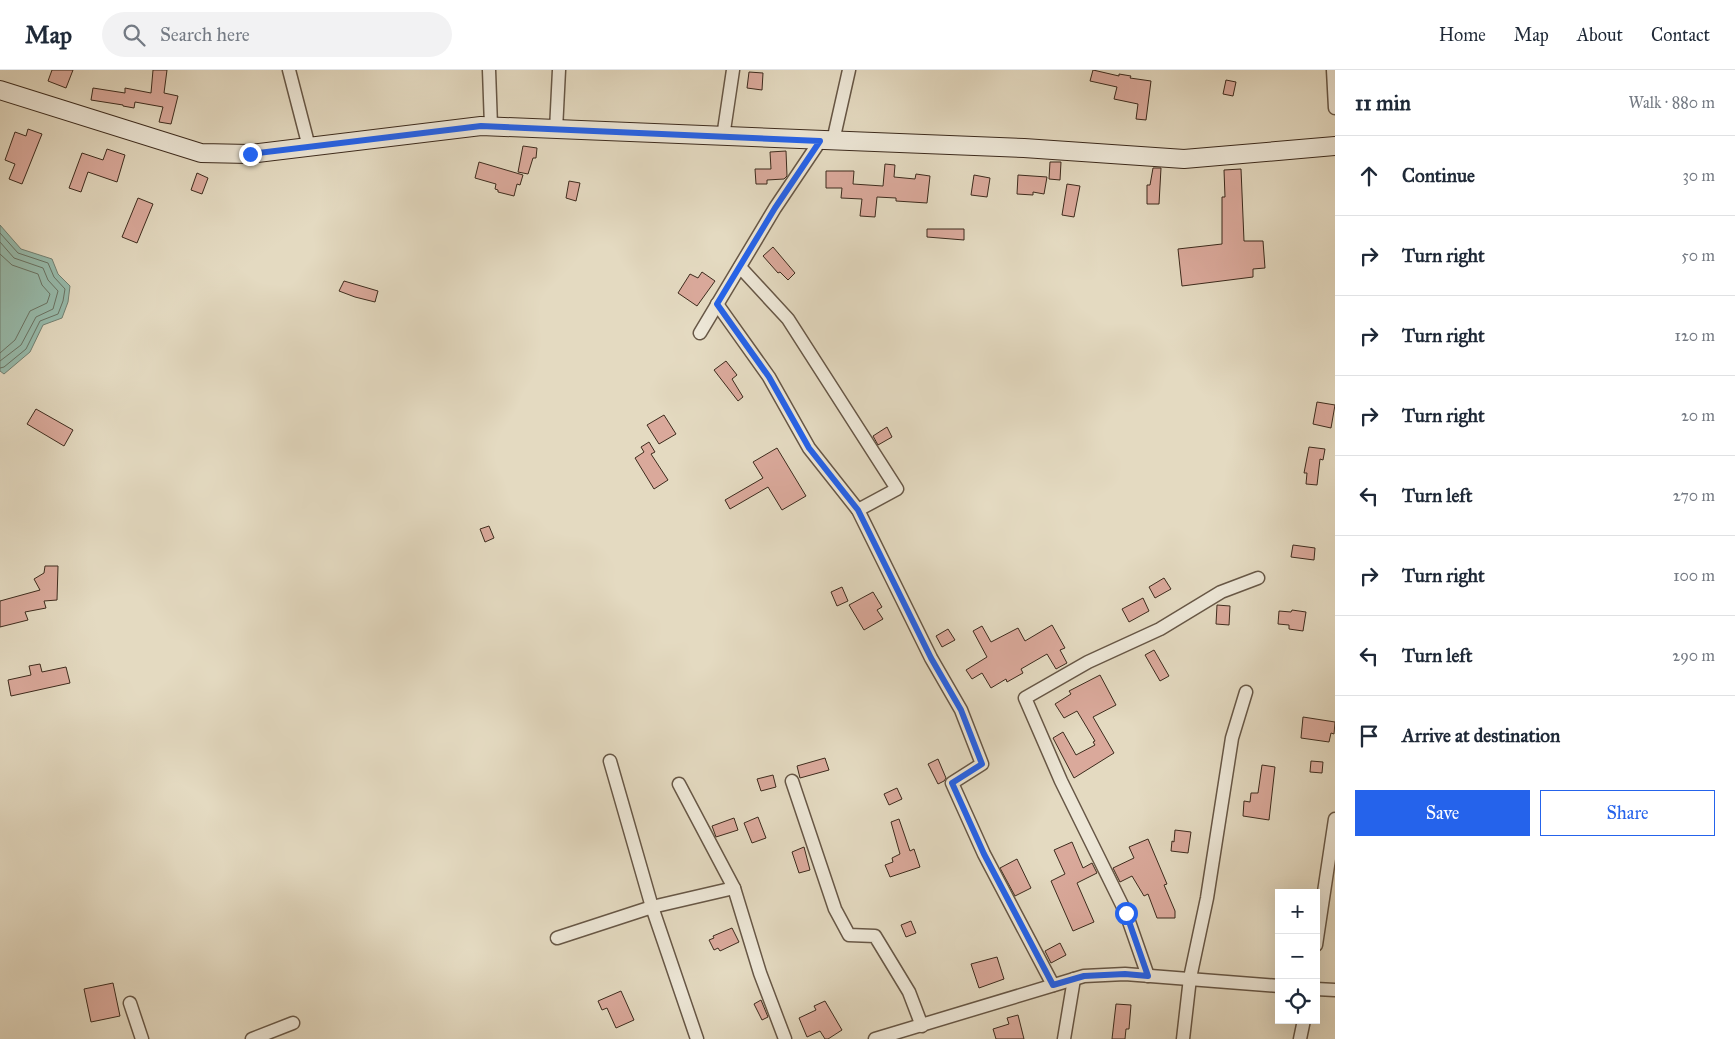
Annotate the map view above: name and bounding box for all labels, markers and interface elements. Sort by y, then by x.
search box [102,12,452,57]
text: Map [25,20,72,50]
icon: search [120,21,148,49]
text: Search here [160,23,250,46]
text: Home [1439,24,1486,46]
text: Map [1514,24,1549,46]
text: About [1577,24,1623,46]
text: Contact [1651,24,1710,46]
text: 11 min [1355,90,1411,116]
text: Walk · 880 m [1628,93,1715,112]
route end [239,143,262,166]
icon: ahead [1355,162,1383,190]
text: Continue [1402,164,1475,187]
text: 30 m [1682,166,1715,185]
icon: right [1355,242,1383,270]
text: Turn right [1402,244,1485,267]
text: 50 m [1681,246,1715,265]
icon: right [1355,322,1383,350]
text: Turn right [1402,324,1485,347]
text: 120 m [1675,326,1715,345]
icon: right [1355,402,1383,430]
text: Turn right [1402,404,1485,427]
text: 20 m [1681,406,1715,425]
icon: left [1355,482,1383,510]
text: Turn left [1402,484,1472,507]
text: 270 m [1673,486,1715,505]
icon: right [1355,562,1383,590]
text: Turn right [1402,564,1485,587]
text: 100 m [1673,566,1715,585]
icon: left [1355,642,1383,670]
text: Turn left [1402,644,1472,667]
text: 290 m [1672,646,1715,665]
icon: arrive [1355,722,1383,750]
text: Arrive at destination [1402,724,1560,747]
button: Save [1355,790,1530,836]
button: Share [1540,790,1715,836]
map controls [1275,889,1320,1024]
button: + [1275,889,1320,934]
route start [1115,902,1138,925]
button: − [1275,934,1320,979]
button: locate [1275,979,1320,1024]

